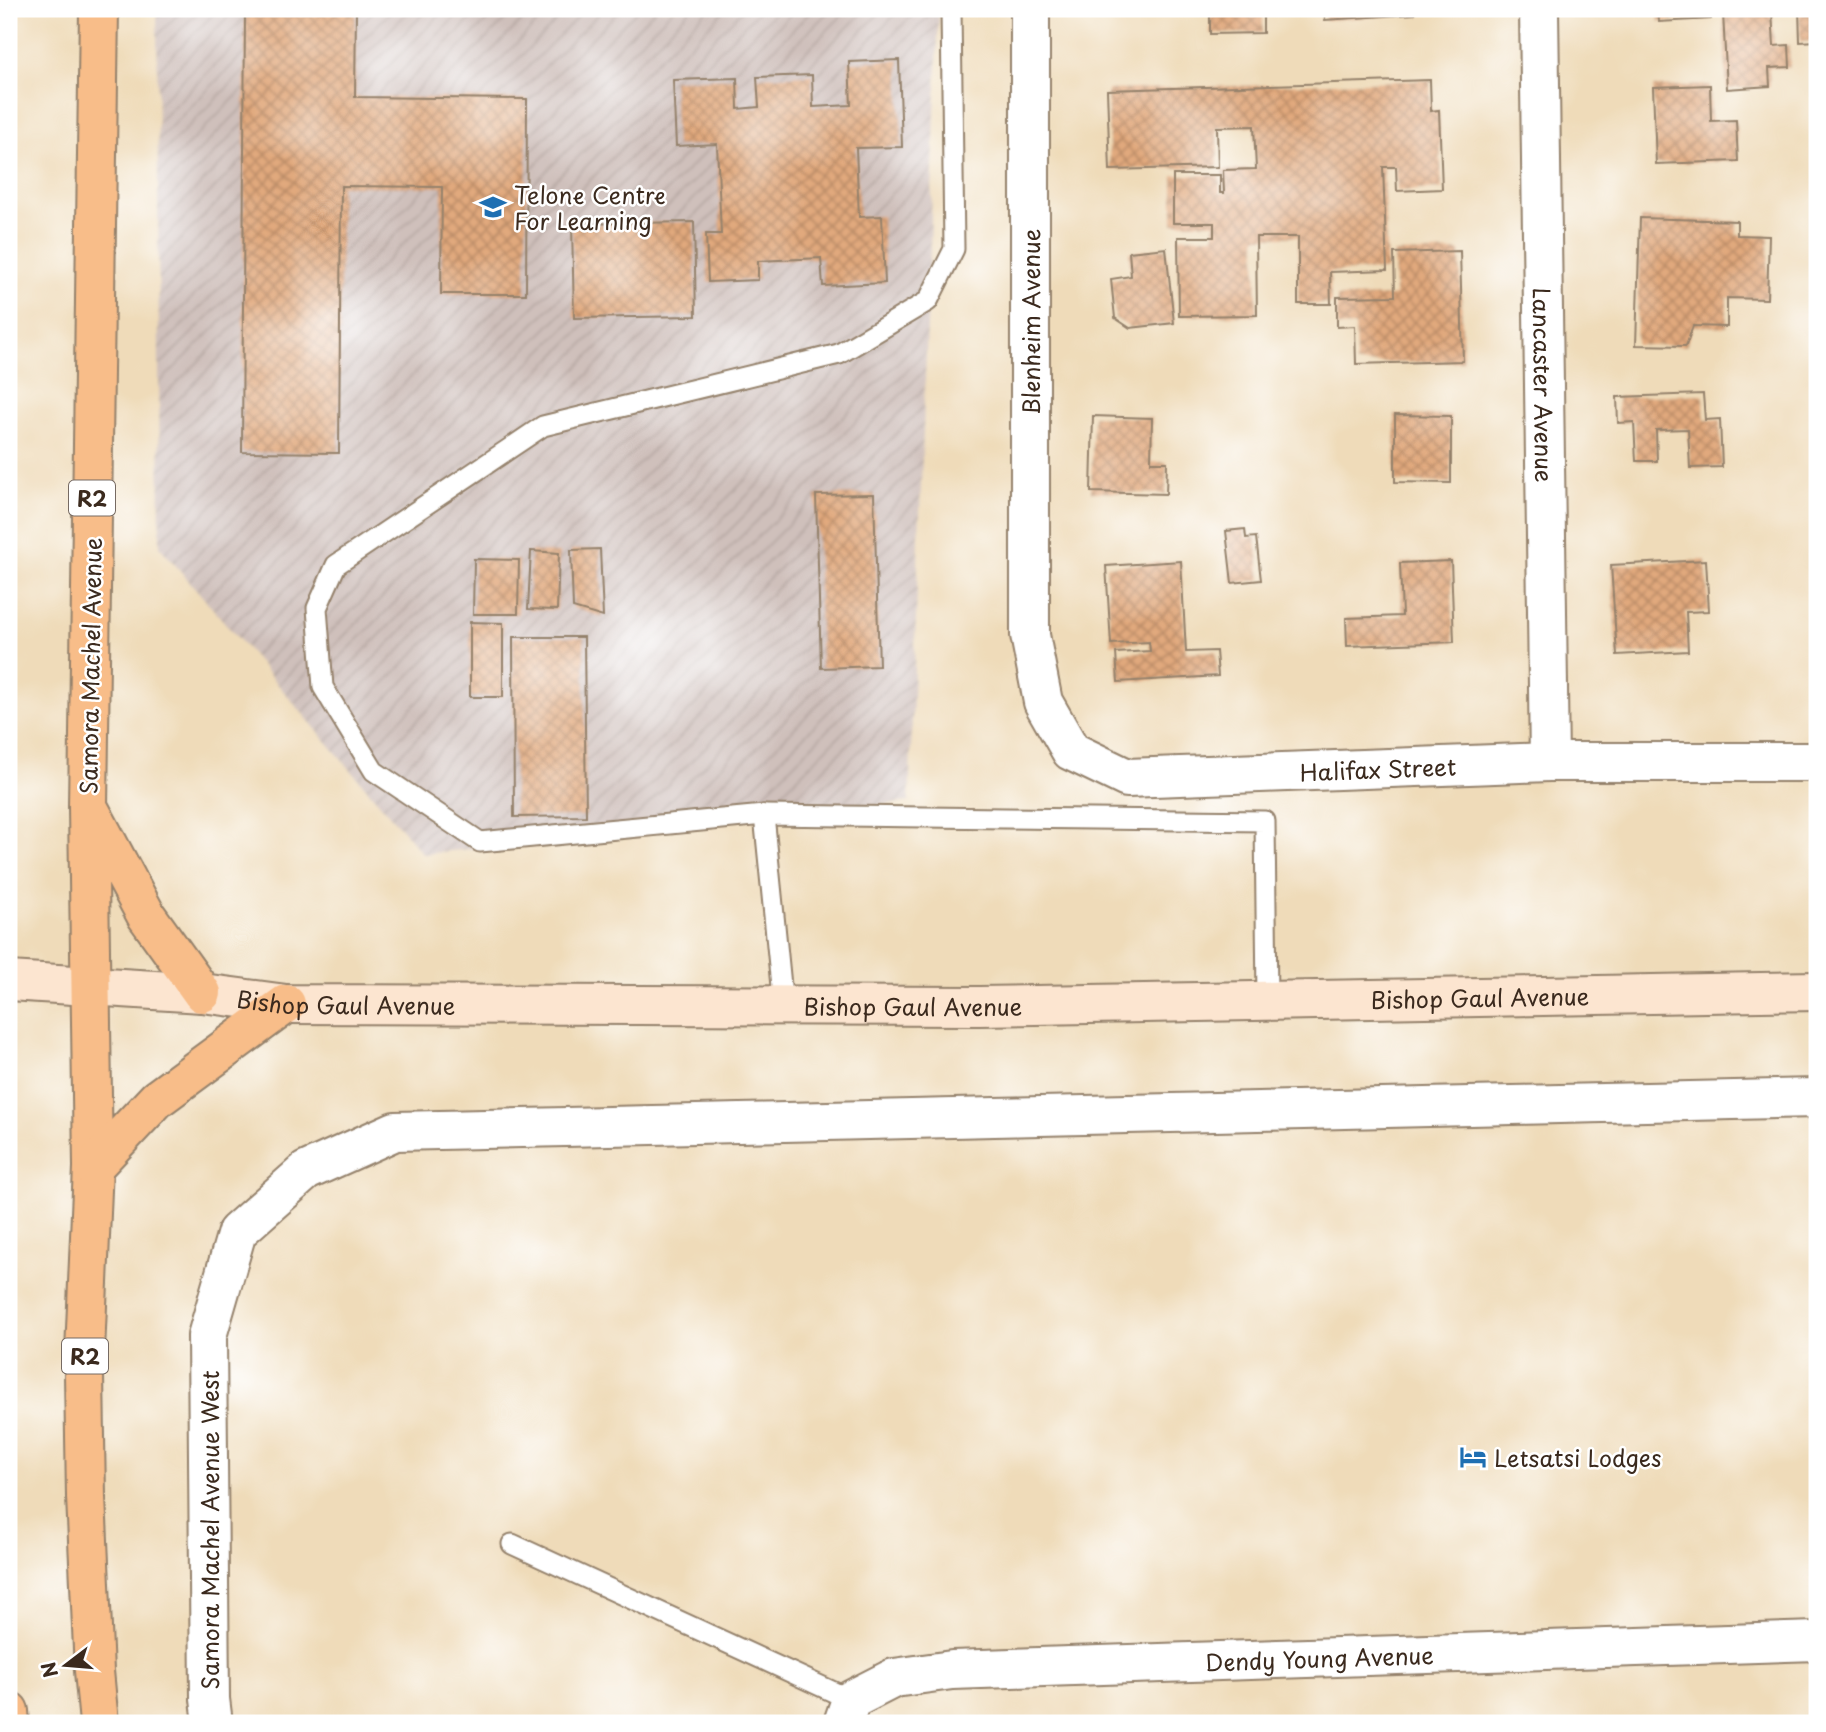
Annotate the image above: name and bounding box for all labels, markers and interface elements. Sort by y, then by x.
place label: Telone Centre For Learning [514,177,666,238]
school or university icon: Telone Centre For Learning [478,192,508,222]
street label: Blenheim Avenue [1013,229,1048,415]
street label: Lancaster Avenue [1525,287,1563,483]
road number: R2 [69,480,115,516]
street label: Samora Machel Avenue [70,537,110,795]
street label: Halifax Street [1299,748,1457,789]
street label: Bishop Gaul Avenue [1370,978,1589,1016]
street label: Bishop Gaul Avenue [235,980,455,1022]
street label: Bishop Gaul Avenue [804,988,1023,1024]
road number: R2 [62,1338,108,1374]
street label: Samora Machel Avenue West [192,1370,227,1690]
place label: Letsatsi Lodges [1494,1440,1661,1475]
hotel icon: Letsatsi Lodges [1458,1442,1488,1472]
north arrow [32,1630,102,1700]
street label: Dendy Young Avenue [1205,1636,1434,1679]
text: N [33,1659,64,1681]

